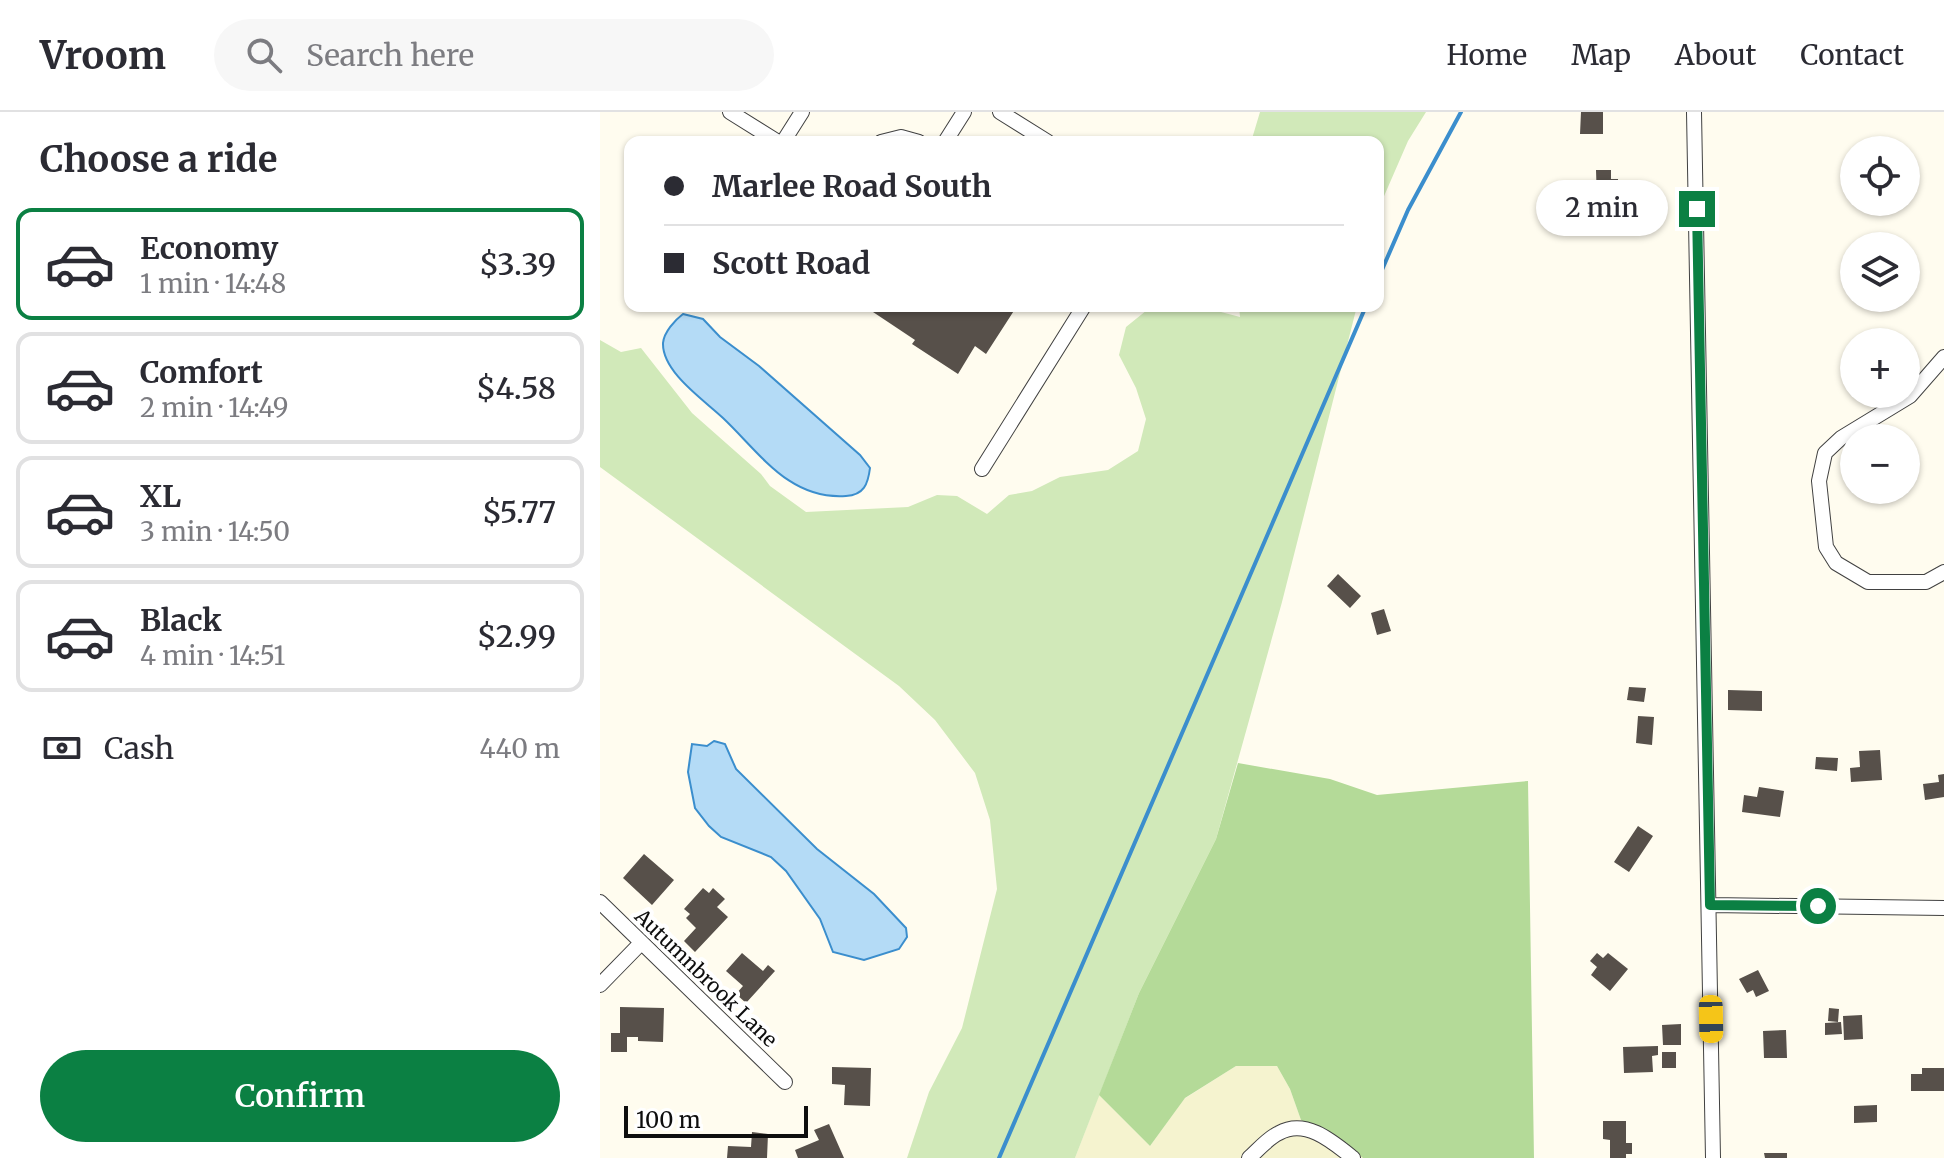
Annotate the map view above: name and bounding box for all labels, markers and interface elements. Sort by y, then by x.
search box [214,19,774,91]
text: Vroom [40,32,166,79]
icon: search [242,33,286,77]
text: Search here [306,36,474,74]
text: Home [1446,37,1527,73]
text: Map [1571,37,1631,73]
text: About [1675,37,1756,73]
text: Contact [1800,37,1904,73]
map controls [1840,136,1920,504]
button: locate [1840,136,1920,216]
text: Choose a ride [40,137,277,182]
text: Marlee Road South [712,167,992,205]
callout: 2 min [1537,181,1669,237]
text: 2 min [1565,191,1639,224]
route end [1679,191,1715,227]
icon: car [44,228,116,300]
text: Economy [140,229,278,267]
button: layers [1840,232,1920,312]
text: Scott Road [712,244,870,282]
text: $3.39 [479,245,556,283]
text: 1 min · 14:48 [140,267,286,300]
button: + [1840,328,1920,408]
icon: car [44,352,116,424]
text: Comfort [140,353,263,391]
text: $4.58 [476,369,556,407]
text: 2 min · 14:49 [140,391,289,424]
button: − [1840,424,1920,504]
icon: car [44,476,116,548]
text: XL [140,477,181,515]
text: $5.77 [482,493,556,531]
text: 3 min · 14:50 [140,515,290,548]
icon: car [44,600,116,672]
text: Black [140,601,222,639]
text: $2.99 [477,617,556,655]
text: 4 min · 14:51 [140,639,285,672]
icon: cash [40,726,84,770]
text: Cash [104,729,174,767]
text: 440 m [480,732,560,765]
route start [1800,888,1836,924]
street label: Autumnbrook Lane [629,903,783,1052]
car [1699,995,1723,1043]
button: Confirm [40,1050,560,1142]
scale bar [624,1102,808,1138]
text: 100 m [636,1106,701,1134]

